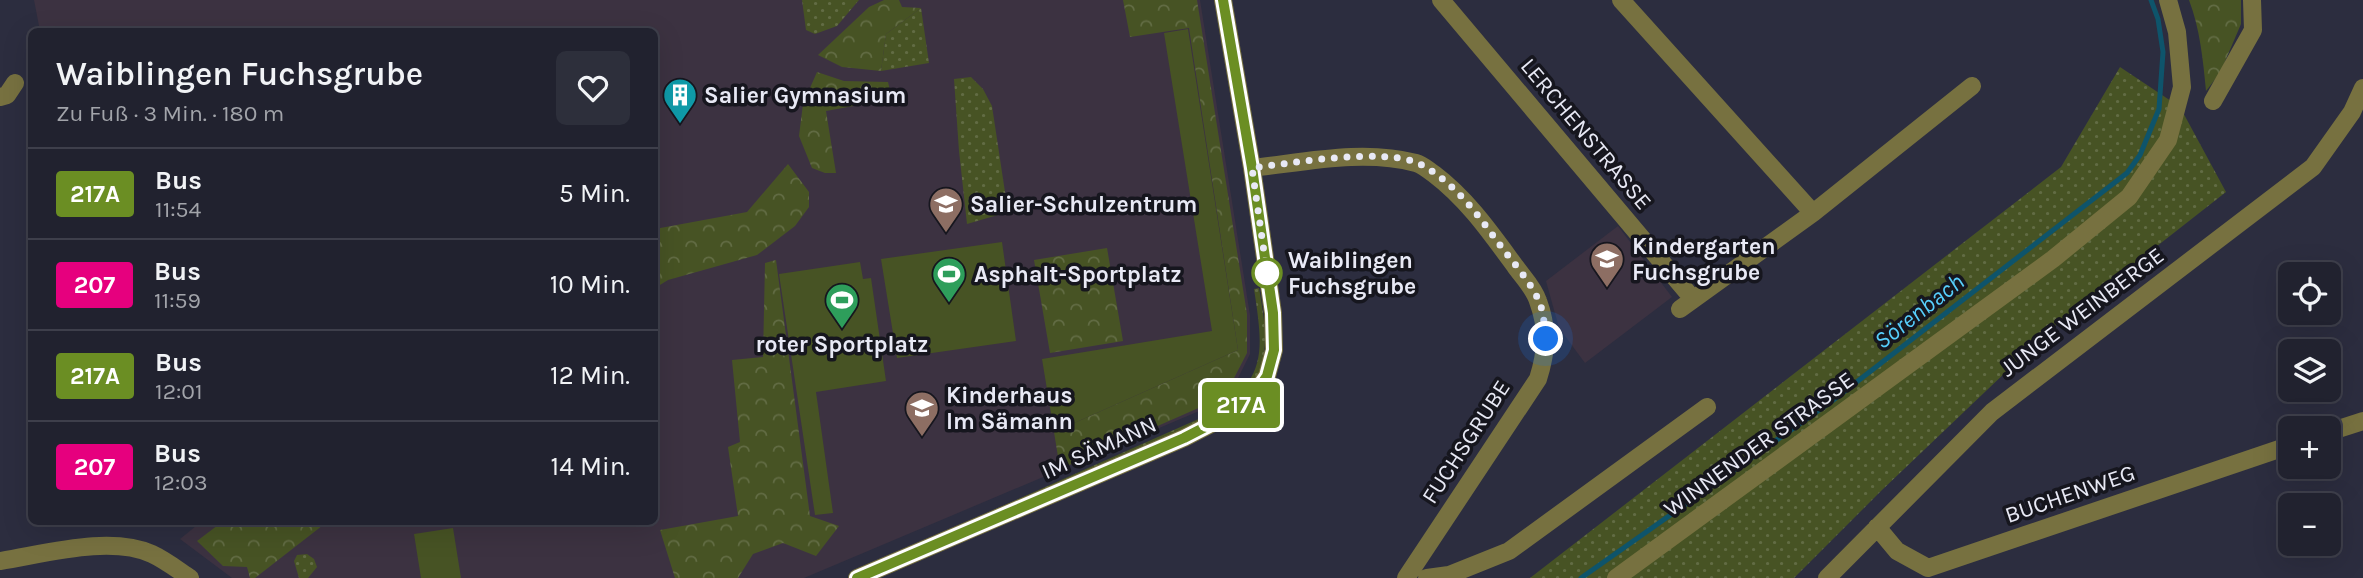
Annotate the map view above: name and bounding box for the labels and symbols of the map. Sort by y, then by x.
street label: LERCHENSTRASSE [1515,53,1657,215]
building icon: Salier Gymnasium [661,76,699,125]
place label: Salier Gymnasium [704,82,906,109]
school or university icon: Salier-Schulzentrum [927,185,965,234]
place label: Salier-Schulzentrum [970,191,1197,218]
place label: Kindergarten Fuchsgrube [1632,233,1776,286]
school or university icon: Kindergarten Fuchsgrube [1588,240,1626,289]
street label: JUNGE WEINBERGE [1995,242,2169,382]
place label: Waiblingen Fuchsgrube [1288,247,1416,300]
sports icon: Asphalt-Sportplatz [930,255,968,304]
marker: Waiblingen Fuchsgrube [1252,258,1282,288]
place label: Asphalt-Sportplatz [974,261,1182,288]
water label: Sörenbach [1869,267,1969,355]
sports icon: roter Sportplatz [823,281,861,330]
your location [1528,321,1563,356]
place label: roter Sportplatz [756,331,928,358]
street label: WINNENDER STRASSE [1659,366,1859,522]
street label: FUCHSGRUBE [1416,375,1516,509]
place label: Kinderhaus Im Sämann [946,382,1073,435]
line badge: 217A [1192,382,1290,428]
school or university icon: Kinderhaus Im Sämann [903,389,941,438]
street label: IM SÄMANN [1037,411,1161,485]
street label: BUCHENWEG [2001,459,2139,529]

